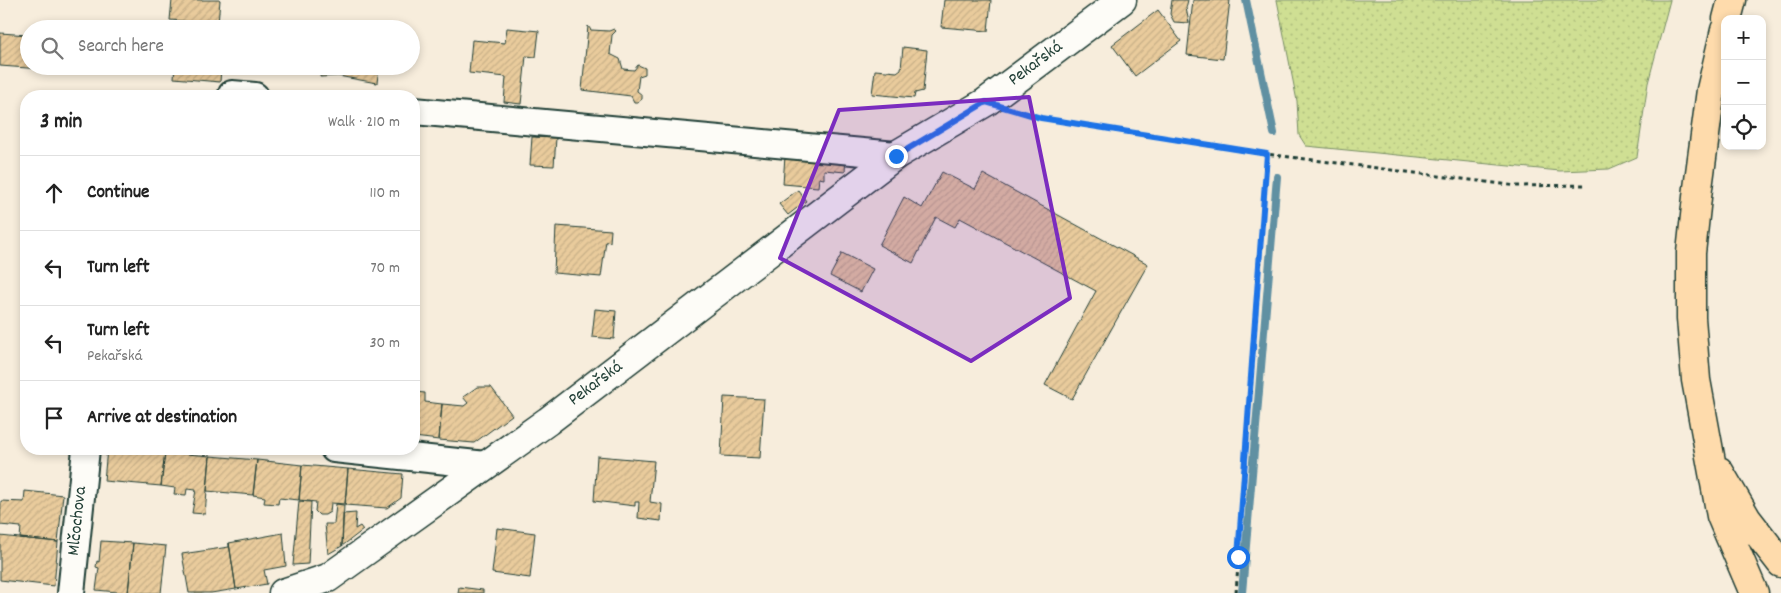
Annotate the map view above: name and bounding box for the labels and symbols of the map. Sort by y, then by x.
street label: Pekařská [1004,35,1068,93]
route end [885,145,908,168]
street label: Pekařská [564,355,628,413]
street label: Mlčochova [62,485,94,557]
route start [1227,546,1250,569]

